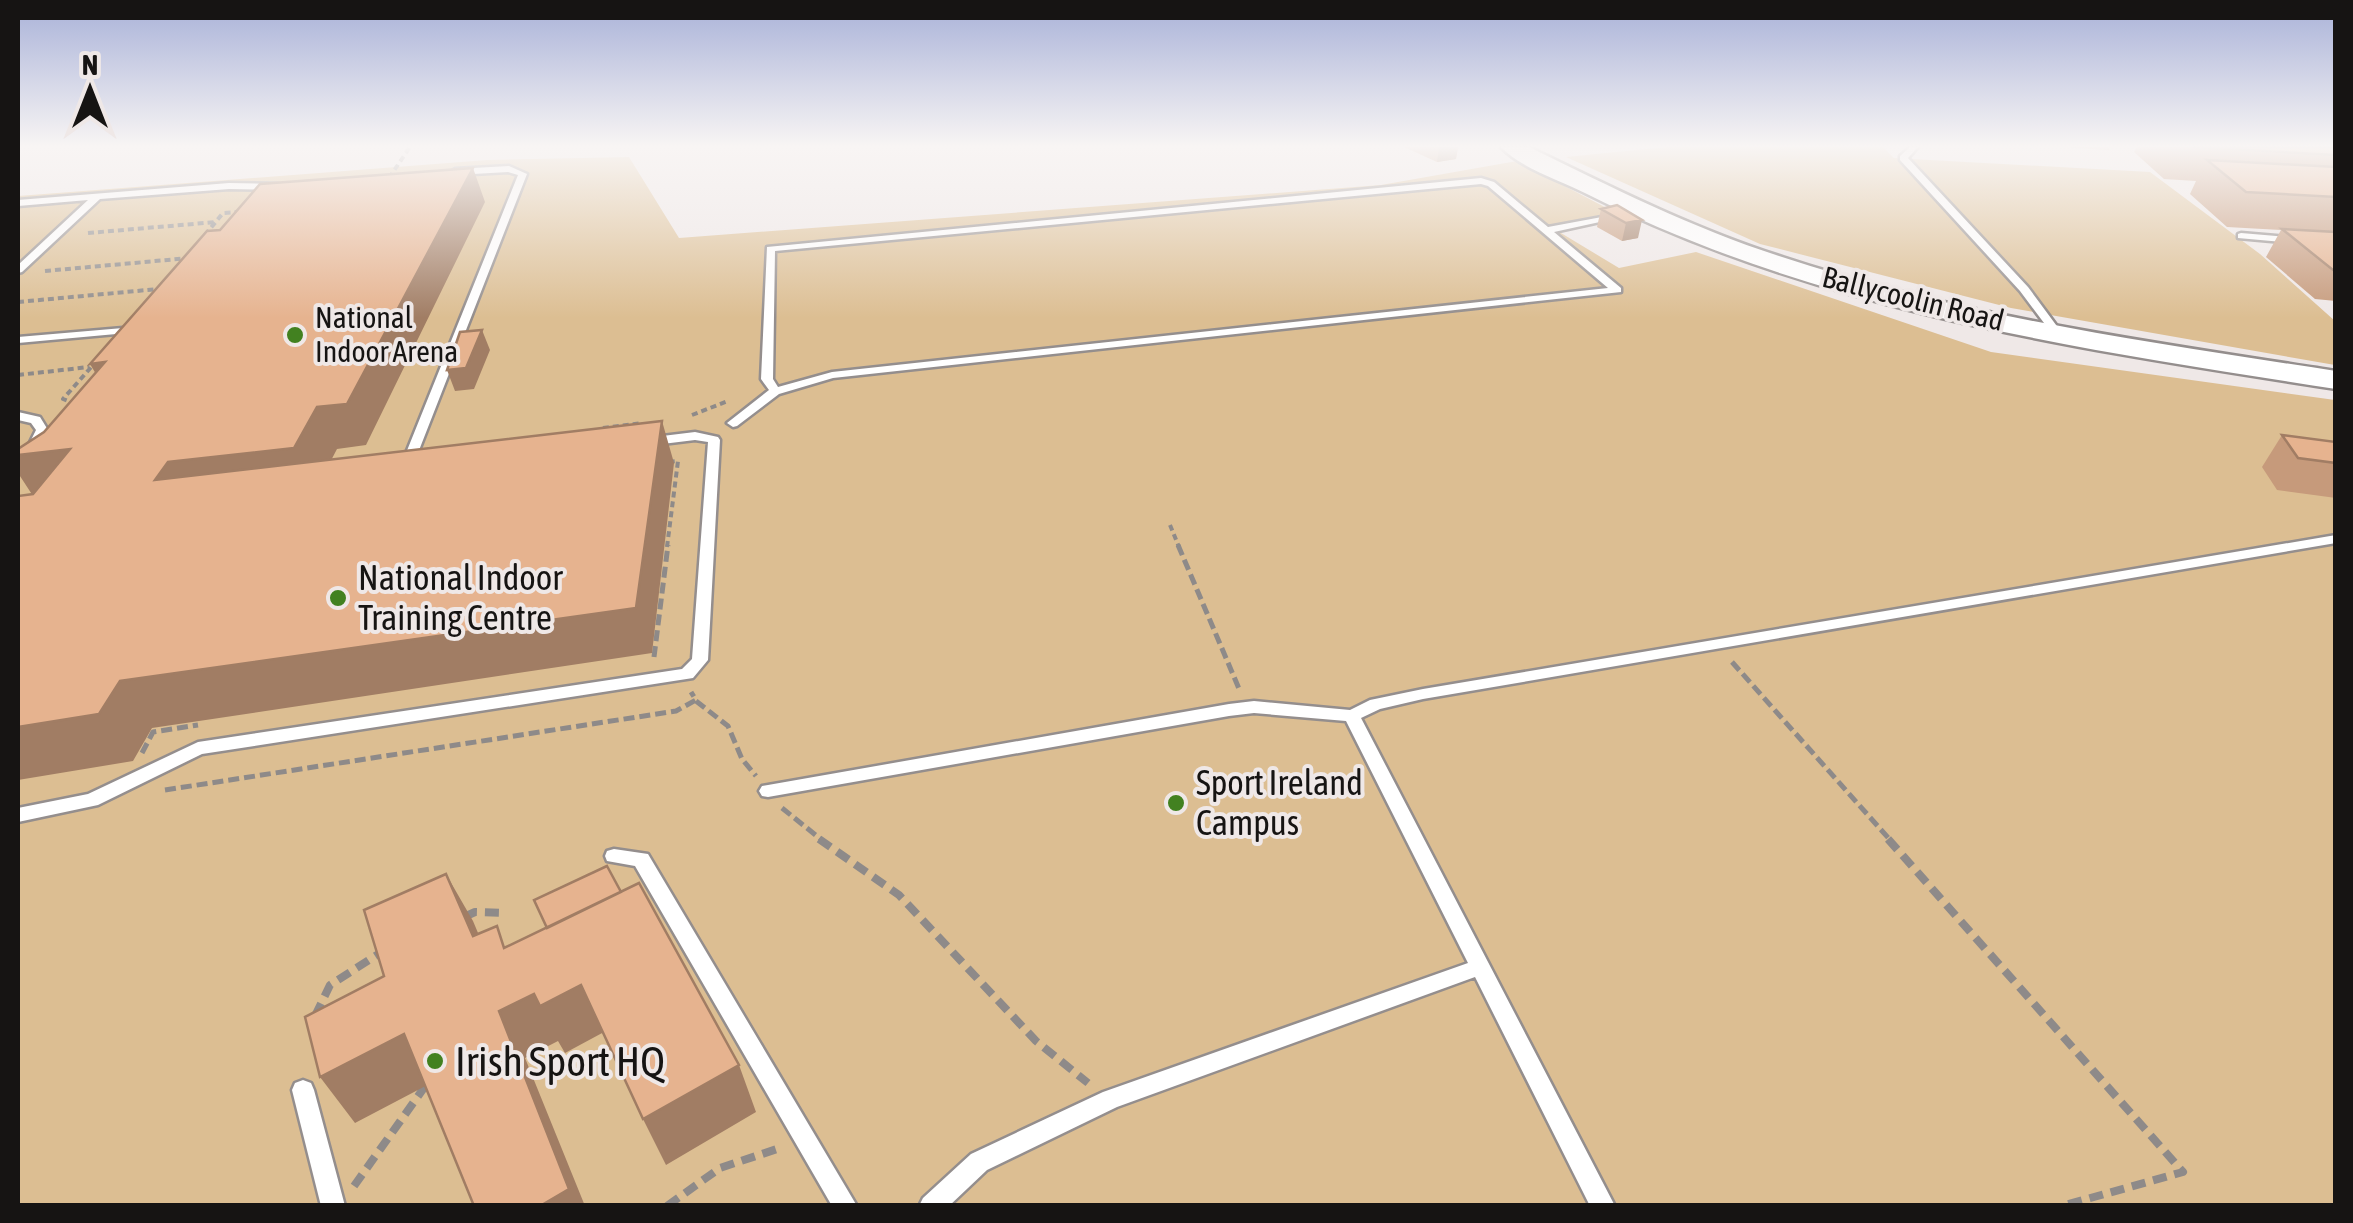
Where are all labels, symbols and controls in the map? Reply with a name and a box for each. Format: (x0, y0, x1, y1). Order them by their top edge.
north arrow (40, 40, 140, 140)
text: N (82, 49, 98, 81)
street label: Ballycoolin Road (1819, 259, 2008, 337)
place label: National Indoor Arena (315, 300, 458, 368)
marker: National Indoor Arena (284, 324, 306, 346)
place label: National Indoor Training Centre (358, 557, 563, 637)
marker: National Indoor Training Centre (327, 587, 349, 609)
place label: Sport Ireland Campus (1196, 762, 1363, 842)
marker: Sport Ireland Campus (1165, 792, 1187, 814)
place label: Irish Sport HQ (455, 1037, 665, 1085)
marker: Irish Sport HQ (424, 1050, 446, 1072)

